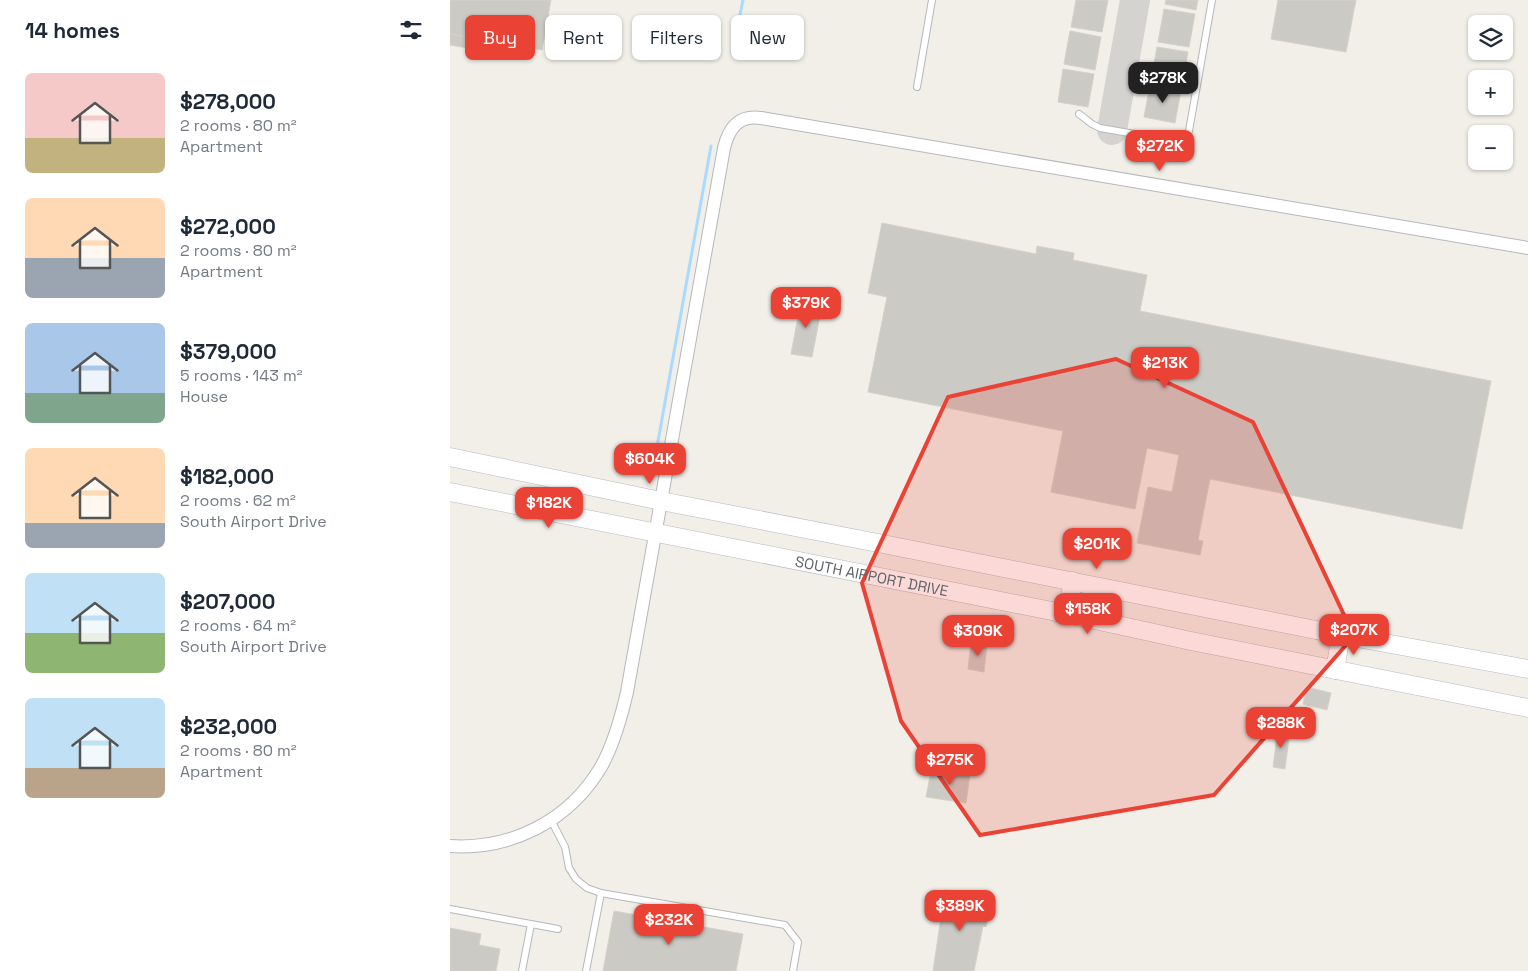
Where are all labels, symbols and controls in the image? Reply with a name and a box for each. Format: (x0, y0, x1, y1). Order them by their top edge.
chip: Buy (465, 15, 535, 60)
chip: Rent (545, 15, 622, 60)
chip: Filters (632, 15, 721, 60)
chip: New (731, 15, 804, 60)
map controls (1468, 15, 1513, 170)
button: layers (1468, 15, 1513, 60)
icon: filters (397, 16, 425, 44)
text: 14 homes (25, 17, 120, 44)
pin: $278K (1128, 62, 1198, 104)
text: $278K (1139, 67, 1187, 88)
button: + (1468, 70, 1513, 115)
text: $278,000 (180, 88, 276, 115)
icon: home (65, 93, 125, 153)
text: 2 rooms · 80 m² (180, 115, 297, 136)
button: − (1468, 125, 1513, 170)
pin: $272K (1125, 130, 1195, 172)
text: $272K (1136, 135, 1184, 156)
text: Apartment (180, 136, 263, 157)
text: $272,000 (180, 213, 276, 240)
icon: home (65, 218, 125, 278)
text: 2 rooms · 80 m² (180, 240, 297, 261)
text: Apartment (180, 261, 263, 282)
pin: $379K (771, 286, 841, 329)
text: $379K (782, 292, 830, 313)
text: $379,000 (180, 338, 277, 365)
icon: home (65, 343, 125, 403)
pin: $213K (1130, 346, 1200, 389)
text: $213K (1142, 352, 1188, 373)
text: 5 rooms · 143 m² (180, 365, 303, 386)
text: House (180, 386, 228, 407)
pin: $604K (615, 442, 685, 485)
text: $604K (625, 448, 675, 469)
text: $182,000 (180, 463, 274, 490)
icon: home (65, 468, 125, 528)
pin: $182K (514, 486, 584, 529)
text: 2 rooms · 62 m² (180, 490, 296, 511)
text: $182K (526, 492, 572, 513)
text: South Airport Drive (180, 511, 327, 532)
pin: $201K (1062, 528, 1132, 570)
text: $201K (1074, 533, 1120, 554)
street label: SOUTH AIRPORT DRIVE (794, 551, 950, 600)
text: $207,000 (180, 588, 275, 615)
pin: $158K (1053, 592, 1123, 635)
icon: home (65, 593, 125, 653)
text: $158K (1065, 598, 1111, 619)
pin: $309K (943, 614, 1013, 657)
pin: $207K (1319, 614, 1389, 656)
text: 2 rooms · 64 m² (180, 615, 296, 636)
text: $207K (1330, 619, 1378, 640)
text: $309K (953, 620, 1003, 641)
text: South Airport Drive (180, 636, 327, 657)
pin: $288K (1246, 706, 1316, 749)
text: $288K (1257, 712, 1305, 733)
text: $232,000 (180, 713, 277, 740)
icon: home (65, 718, 125, 778)
text: 2 rooms · 80 m² (180, 740, 297, 761)
pin: $275K (915, 744, 985, 786)
text: $275K (926, 749, 974, 770)
text: Apartment (180, 761, 263, 782)
pin: $389K (925, 890, 995, 932)
text: $389K (936, 895, 984, 916)
pin: $232K (634, 904, 704, 946)
text: $232K (645, 909, 693, 930)

